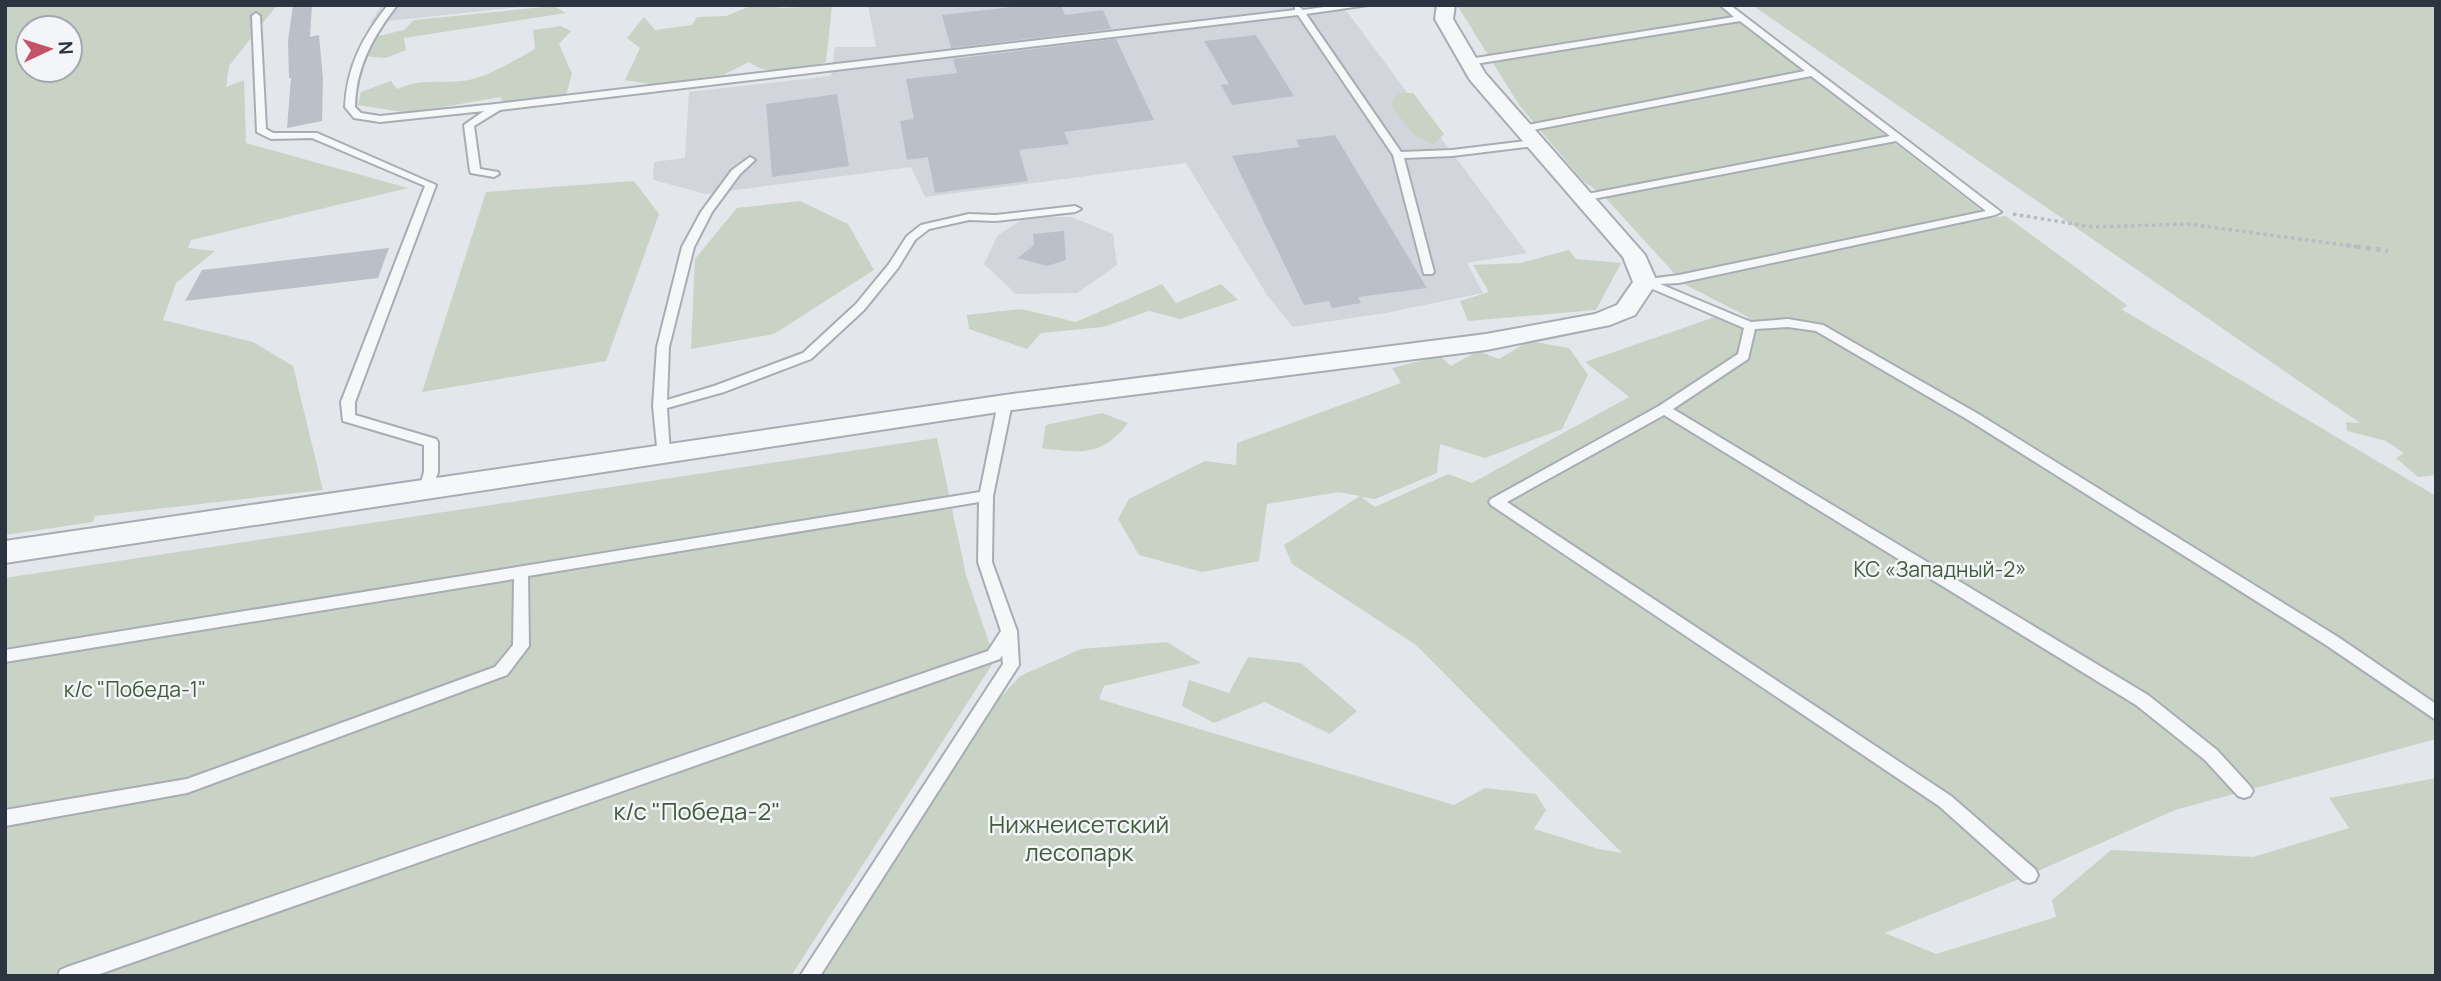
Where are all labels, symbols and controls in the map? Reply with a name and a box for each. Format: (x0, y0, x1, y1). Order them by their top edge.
north arrow (14, 14, 84, 84)
text: N (53, 40, 79, 56)
park label: КС «Западный-2» (1853, 555, 2027, 583)
park label: к/с "Победа-1" (64, 675, 206, 703)
park label: к/с "Победа-2" (613, 794, 781, 827)
park label: Нижнеисетский лесопарк (989, 807, 1169, 868)

